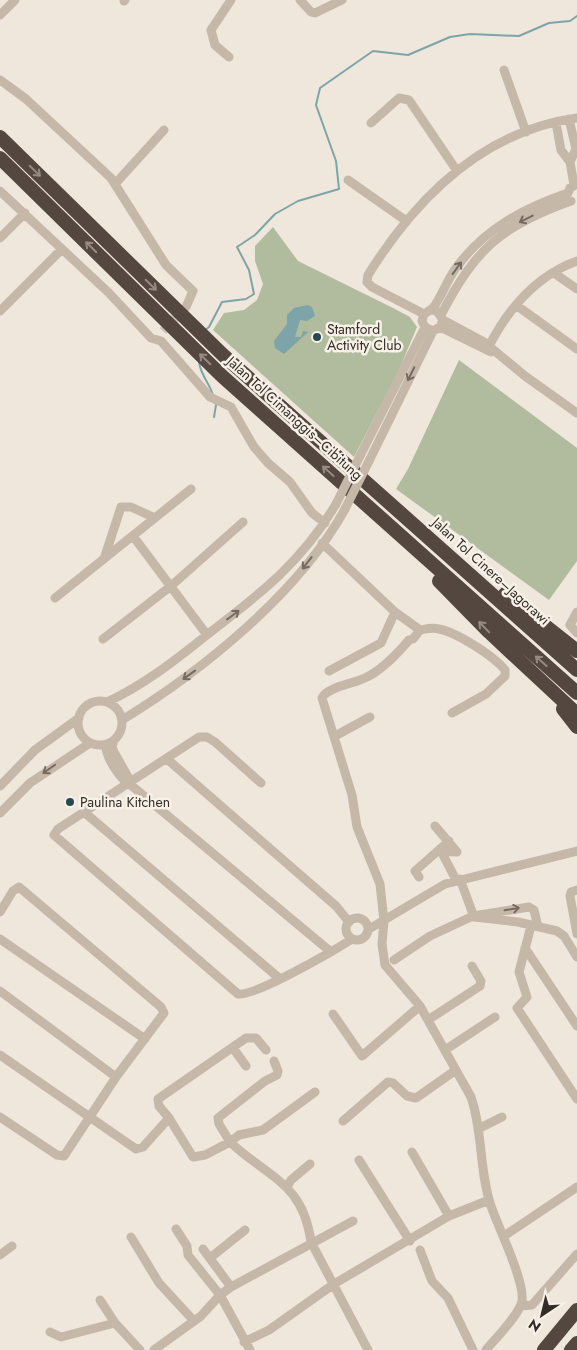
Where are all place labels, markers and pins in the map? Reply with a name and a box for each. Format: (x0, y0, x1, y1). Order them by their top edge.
place label: Stamford Activity Club (327, 319, 402, 355)
marker: Stamford Activity Club (311, 331, 323, 343)
place label: Paulina Kitchen (80, 792, 170, 812)
marker: Paulina Kitchen (64, 796, 76, 808)

